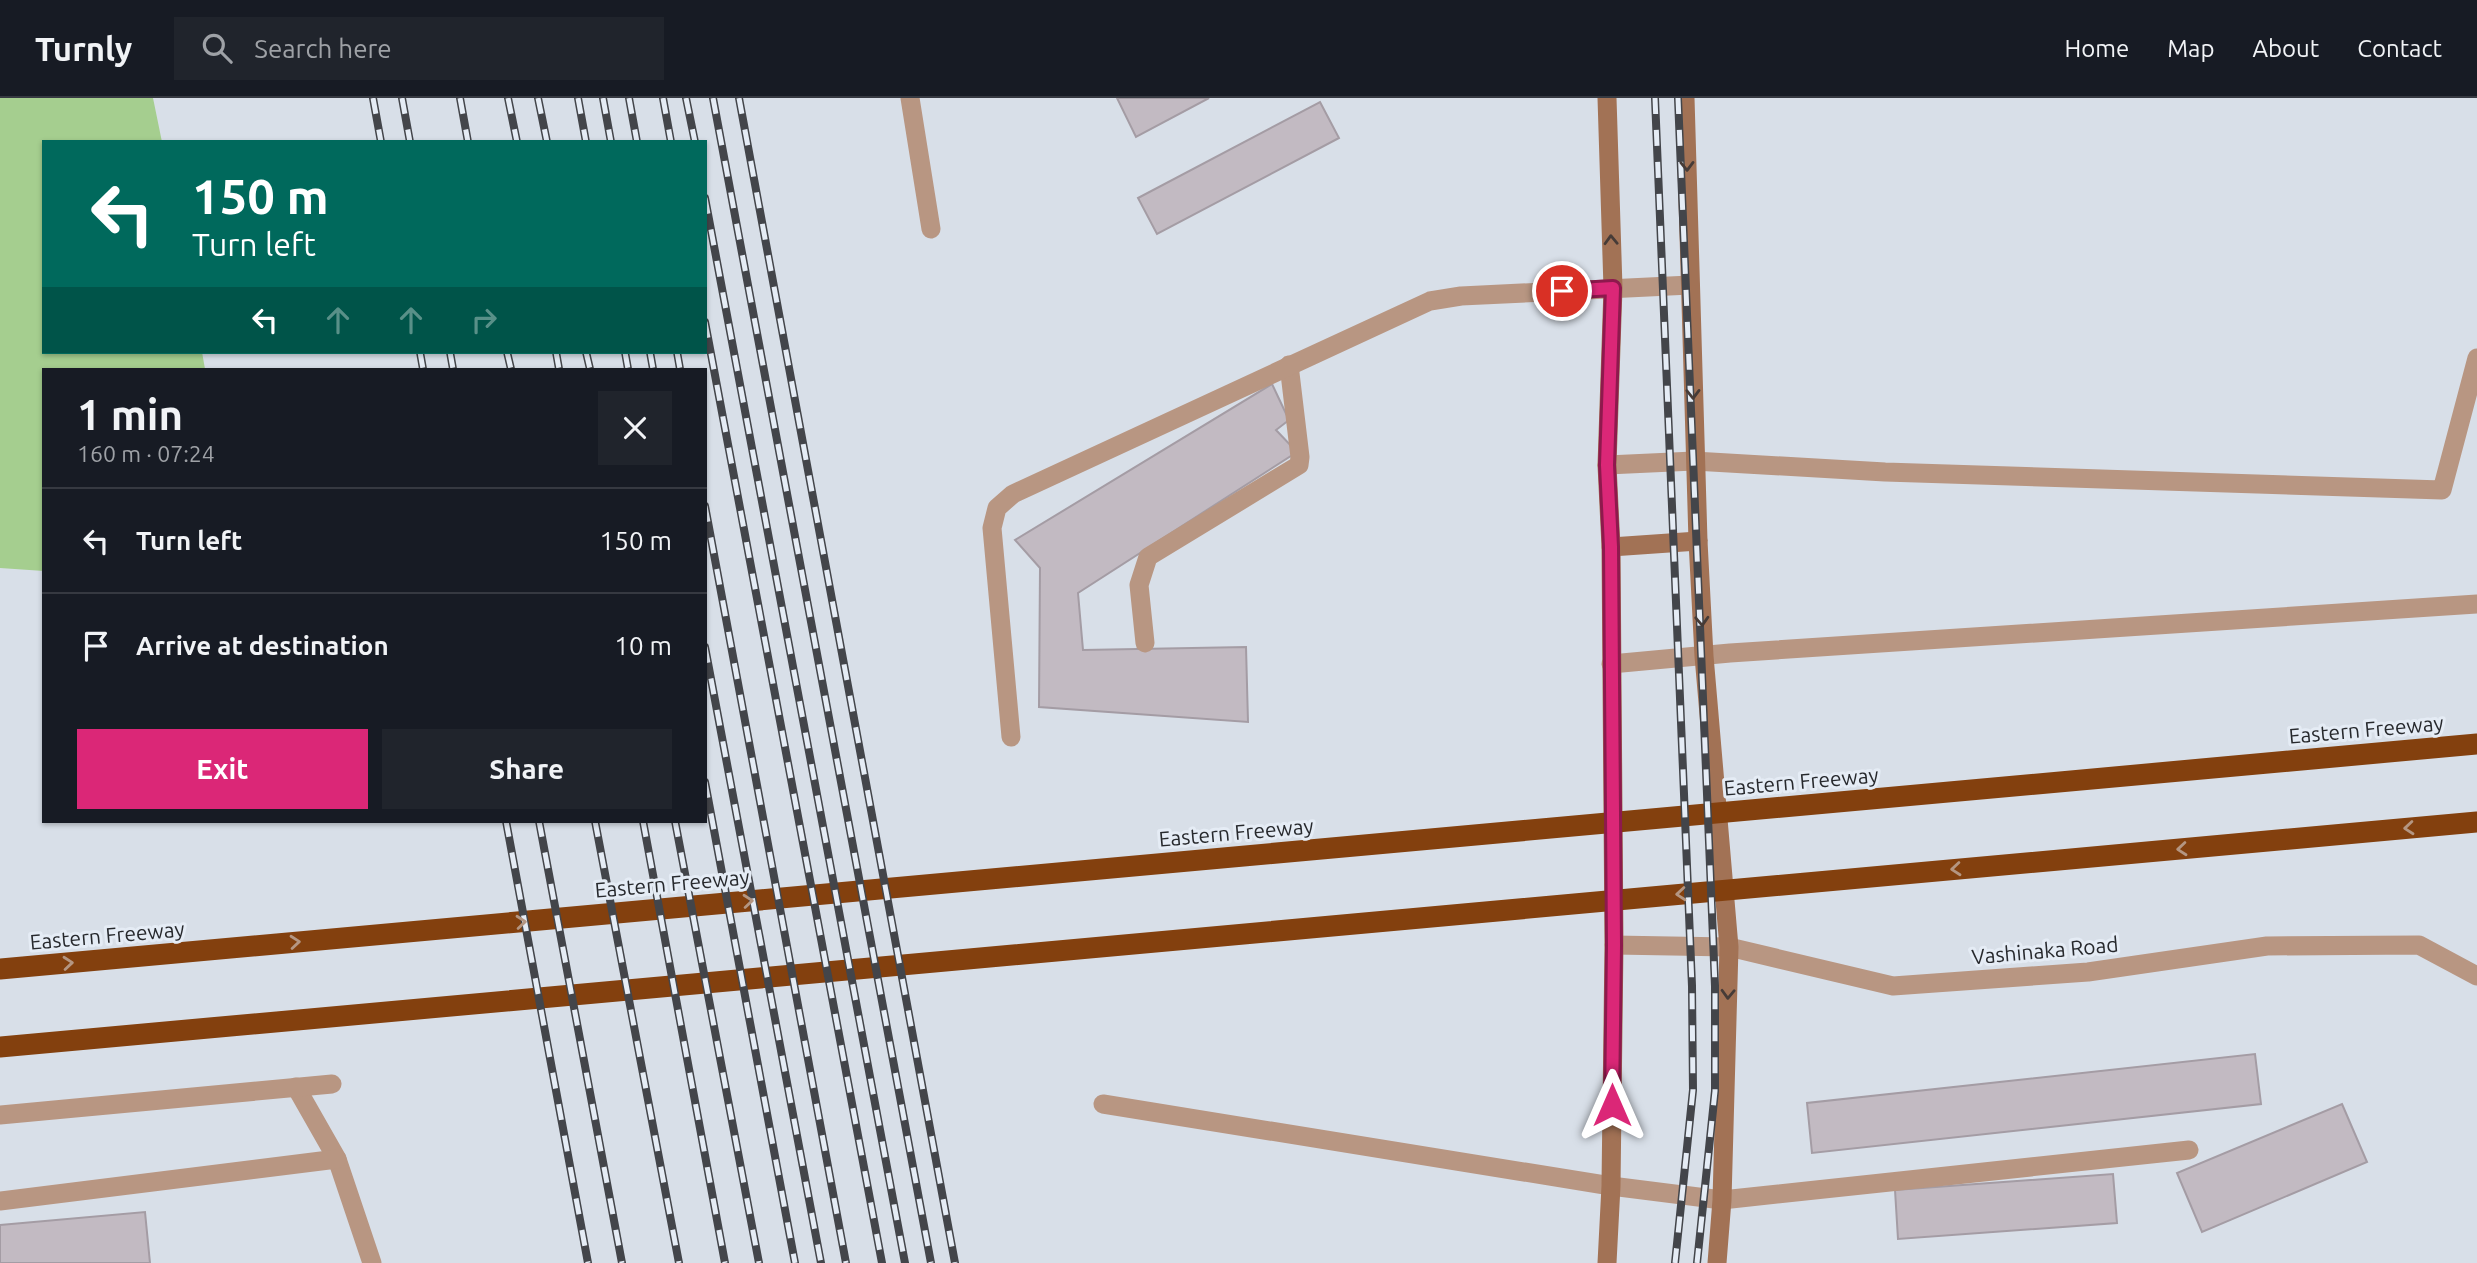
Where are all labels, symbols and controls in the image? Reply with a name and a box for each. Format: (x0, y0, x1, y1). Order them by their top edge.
search box (174, 17, 664, 80)
icon: search (198, 29, 236, 67)
text: Turnly (35, 30, 132, 67)
text: Search here (254, 34, 392, 63)
text: Home (2064, 35, 2129, 62)
text: Map (2167, 35, 2214, 62)
text: About (2252, 35, 2319, 62)
text: Contact (2357, 35, 2442, 62)
one-way arrow (1680, 161, 1695, 172)
icon: left (77, 168, 168, 259)
text: 150 m (192, 168, 329, 223)
text: Turn left (192, 226, 316, 262)
one-way arrow (1604, 234, 1619, 245)
pin (1532, 261, 1592, 321)
icon: arrive (1543, 272, 1581, 310)
icon: left (246, 301, 284, 339)
icon: ahead (319, 301, 357, 339)
icon: ahead (392, 301, 430, 339)
icon: right (465, 301, 503, 339)
one-way arrow (1685, 389, 1701, 399)
text: 1 min (77, 391, 183, 438)
button: close (598, 391, 672, 465)
text: 160 m · 07:24 (77, 441, 215, 466)
icon: left (77, 522, 115, 560)
text: Turn left (136, 526, 242, 555)
text: 150 m (600, 526, 672, 555)
one-way arrow (1694, 616, 1709, 627)
icon: arrive (77, 627, 115, 665)
text: Arrive at destination (136, 631, 389, 660)
text: 10 m (614, 631, 672, 660)
street label: Eastern Freeway (2288, 710, 2444, 748)
button: Exit (77, 729, 368, 809)
button: Share (382, 729, 672, 809)
street label: Eastern Freeway (1723, 762, 1879, 800)
street label: Eastern Freeway (1158, 813, 1314, 851)
one-way arrow (2403, 820, 2414, 835)
one-way arrow (2177, 841, 2188, 856)
one-way arrow (1950, 861, 1961, 876)
street label: Eastern Freeway (594, 864, 750, 902)
one-way arrow (1675, 886, 1686, 901)
one-way arrow (742, 894, 753, 909)
one-way arrow (516, 915, 527, 930)
street label: Eastern Freeway (29, 916, 185, 954)
street label: Vashinaka Road (1971, 932, 2119, 968)
one-way arrow (289, 935, 300, 950)
one-way arrow (63, 956, 74, 971)
one-way arrow (1720, 990, 1736, 1000)
position arrow (1575, 1068, 1649, 1142)

